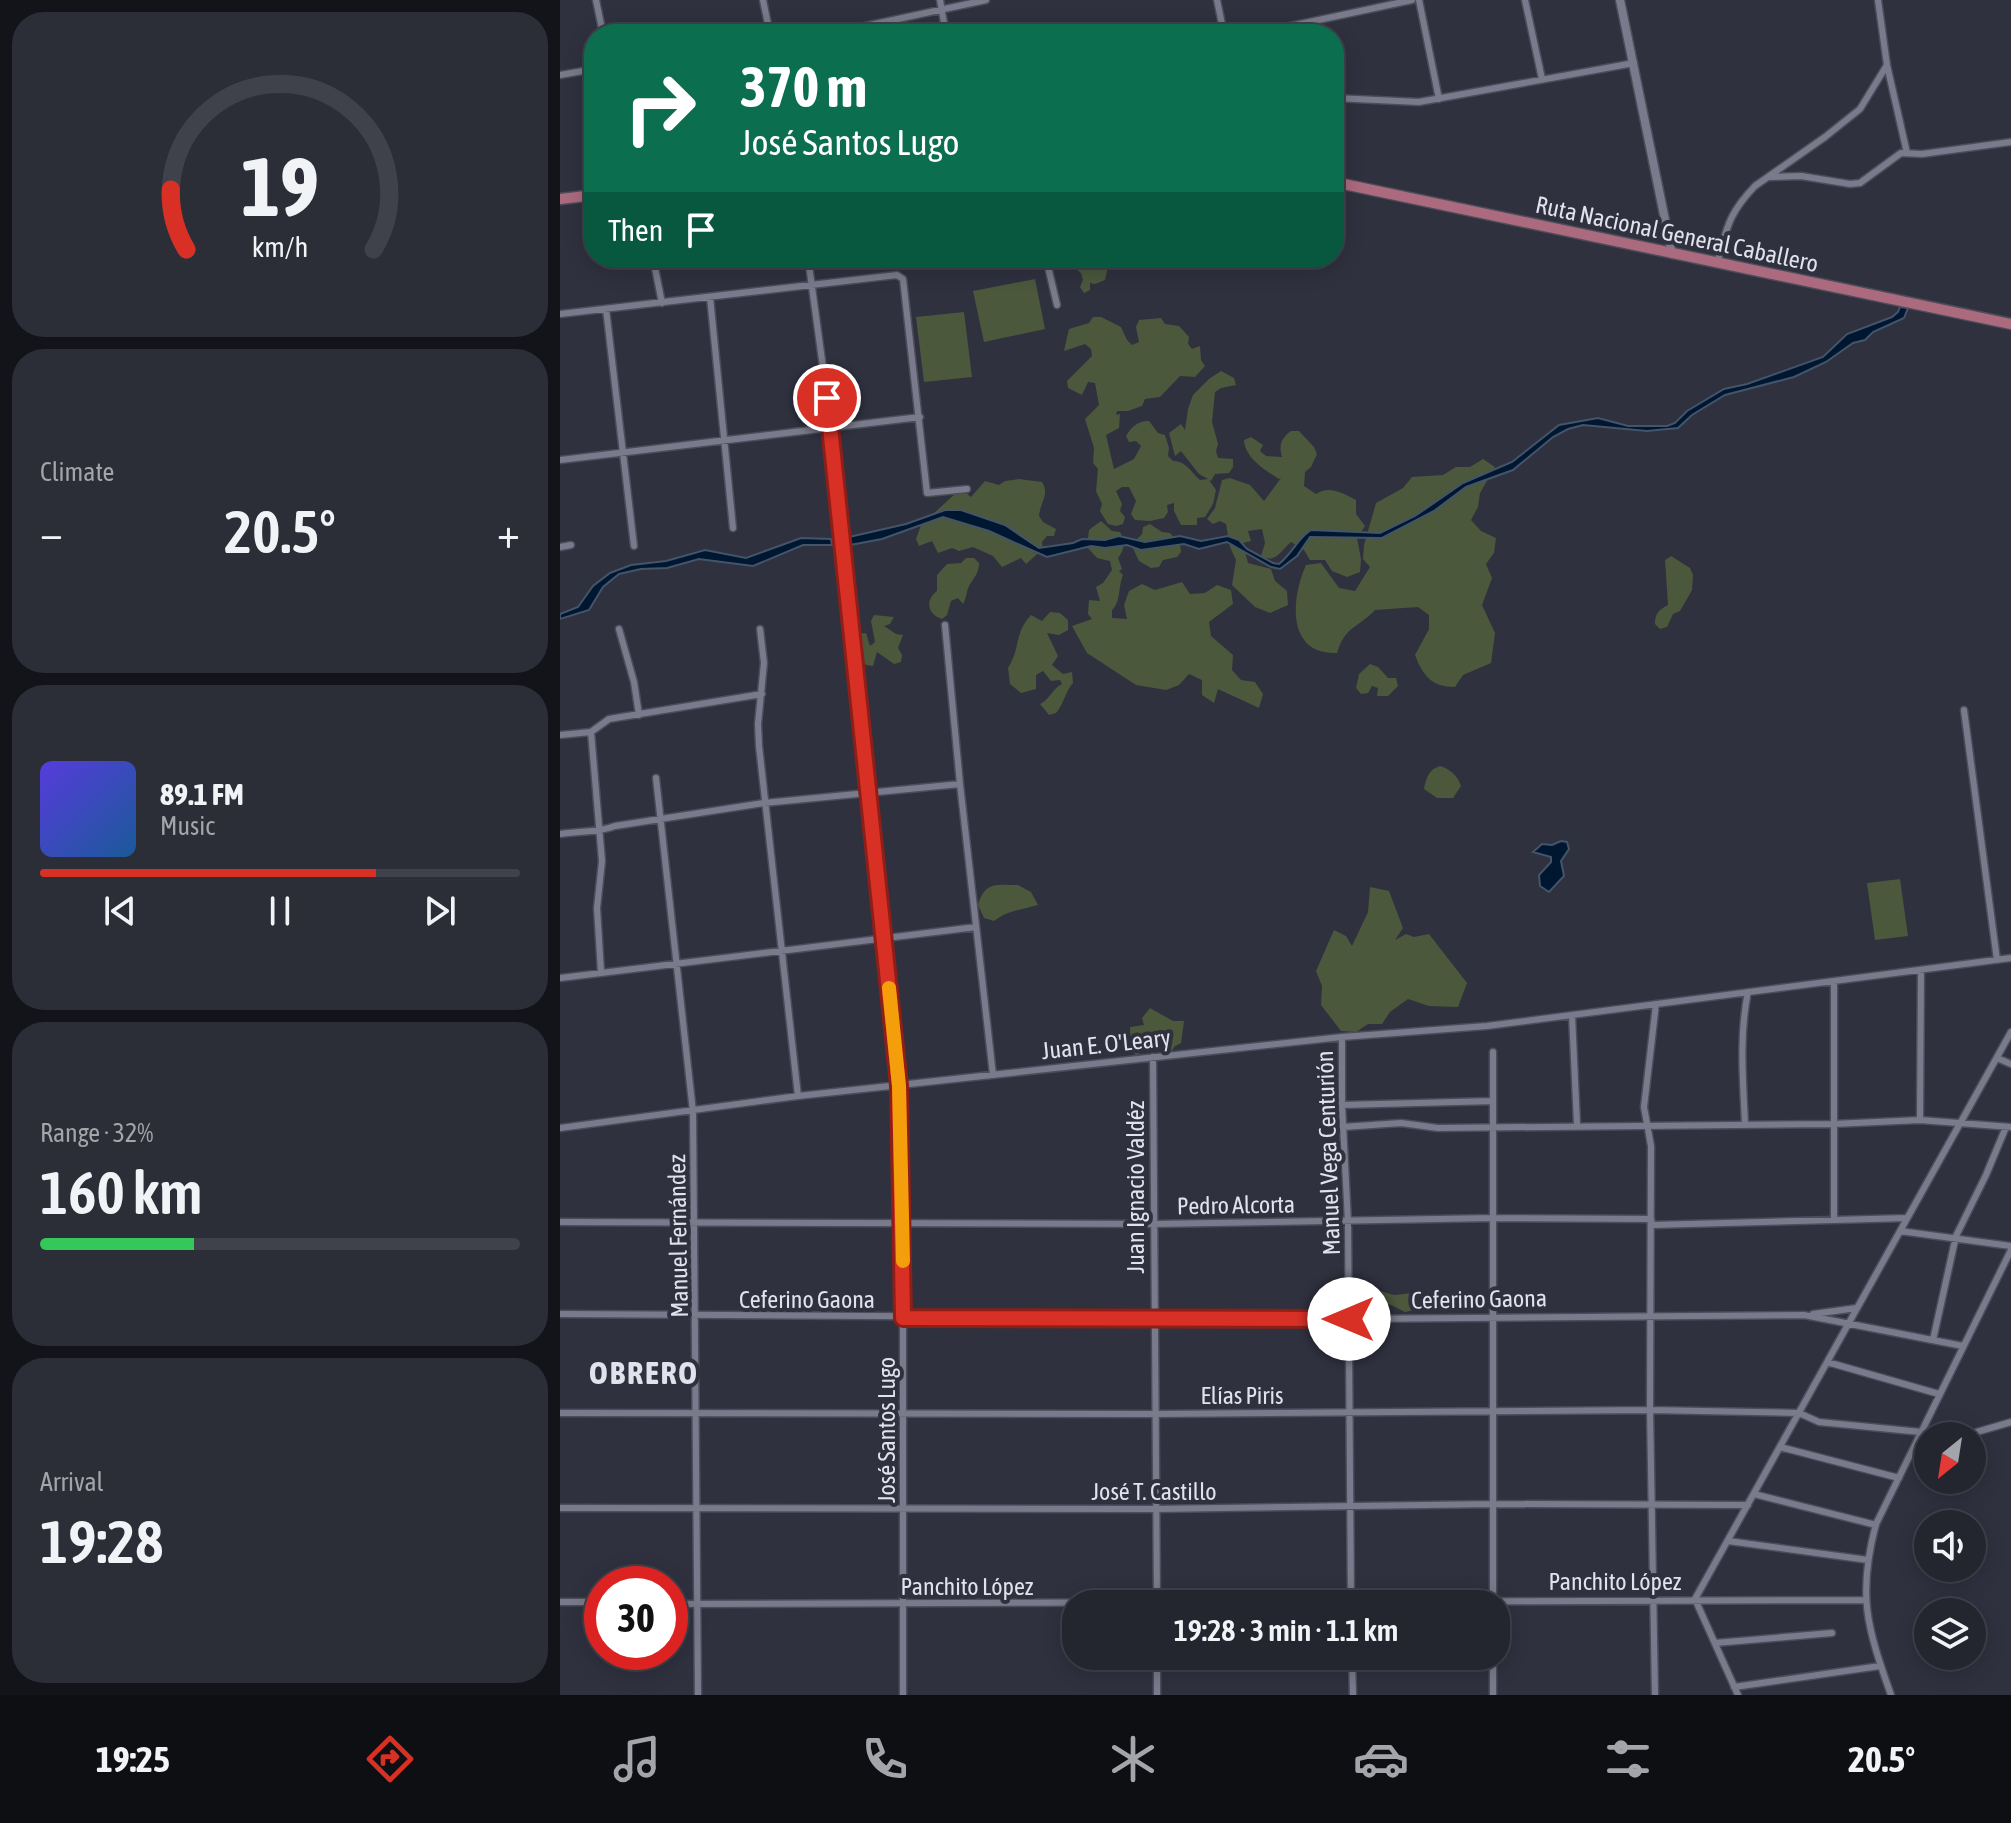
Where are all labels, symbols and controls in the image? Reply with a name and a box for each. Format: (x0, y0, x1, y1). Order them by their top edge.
text: 370 m (740, 55, 867, 119)
icon: right (608, 56, 712, 160)
text: José Santos Lugo (740, 121, 959, 163)
text: 19 (241, 138, 319, 234)
street label: Ruta Nacional General Caballero (1533, 191, 1821, 277)
icon: arrive (679, 208, 723, 252)
text: Then (608, 213, 663, 247)
text: km/h (252, 230, 308, 263)
pin (793, 364, 861, 432)
icon: arrive (805, 376, 849, 420)
text: Climate (40, 457, 114, 487)
text: 20.5° (224, 497, 336, 566)
text: − (40, 507, 63, 557)
text: + (497, 507, 520, 557)
text: 89.1 FM (160, 777, 244, 811)
text: Music (160, 811, 215, 841)
icon: previous (98, 889, 142, 933)
icon: pause (258, 889, 302, 933)
icon: next (418, 889, 462, 933)
street label: Juan E. O'Leary (1040, 1024, 1172, 1064)
street label: Manuel Vega Centurión (1311, 1050, 1345, 1256)
street label: Juan Ignacio Valdéz (1122, 1100, 1149, 1273)
text: Range · 32% (40, 1118, 153, 1148)
street label: Manuel Fernández (663, 1154, 693, 1318)
text: 160 km (40, 1158, 202, 1227)
street label: Pedro Alcorta (1177, 1190, 1295, 1220)
position arrow (1307, 1277, 1391, 1361)
street label: Ceferino Gaona (1411, 1284, 1547, 1314)
street label: Ceferino Gaona (739, 1286, 875, 1313)
district label: OBRERO (589, 1354, 699, 1391)
street label: José Santos Lugo (873, 1357, 900, 1503)
street label: Elías Piris (1201, 1382, 1283, 1409)
north arrow (1914, 1422, 1986, 1494)
map controls (1914, 1422, 1986, 1670)
text: Arrival (40, 1467, 104, 1497)
street label: José T. Castillo (1091, 1478, 1217, 1505)
text: 19:28 (40, 1507, 163, 1576)
button: sound (1914, 1510, 1986, 1582)
speed limit sign: 30 (584, 1566, 688, 1670)
street label: Panchito López (1549, 1568, 1682, 1595)
street label: Panchito López (901, 1573, 1034, 1600)
button: layers (1914, 1598, 1986, 1670)
text: 19:28 · 3 min · 1.1 km (1174, 1613, 1398, 1647)
icon: directions (362, 1731, 418, 1787)
icon: music (609, 1731, 665, 1787)
icon: phone (857, 1731, 913, 1787)
icon: climate (1105, 1731, 1161, 1787)
icon: car (1353, 1731, 1409, 1787)
icon: filters (1600, 1731, 1656, 1787)
text: 19:25 (96, 1738, 170, 1780)
text: 20.5° (1848, 1738, 1915, 1780)

